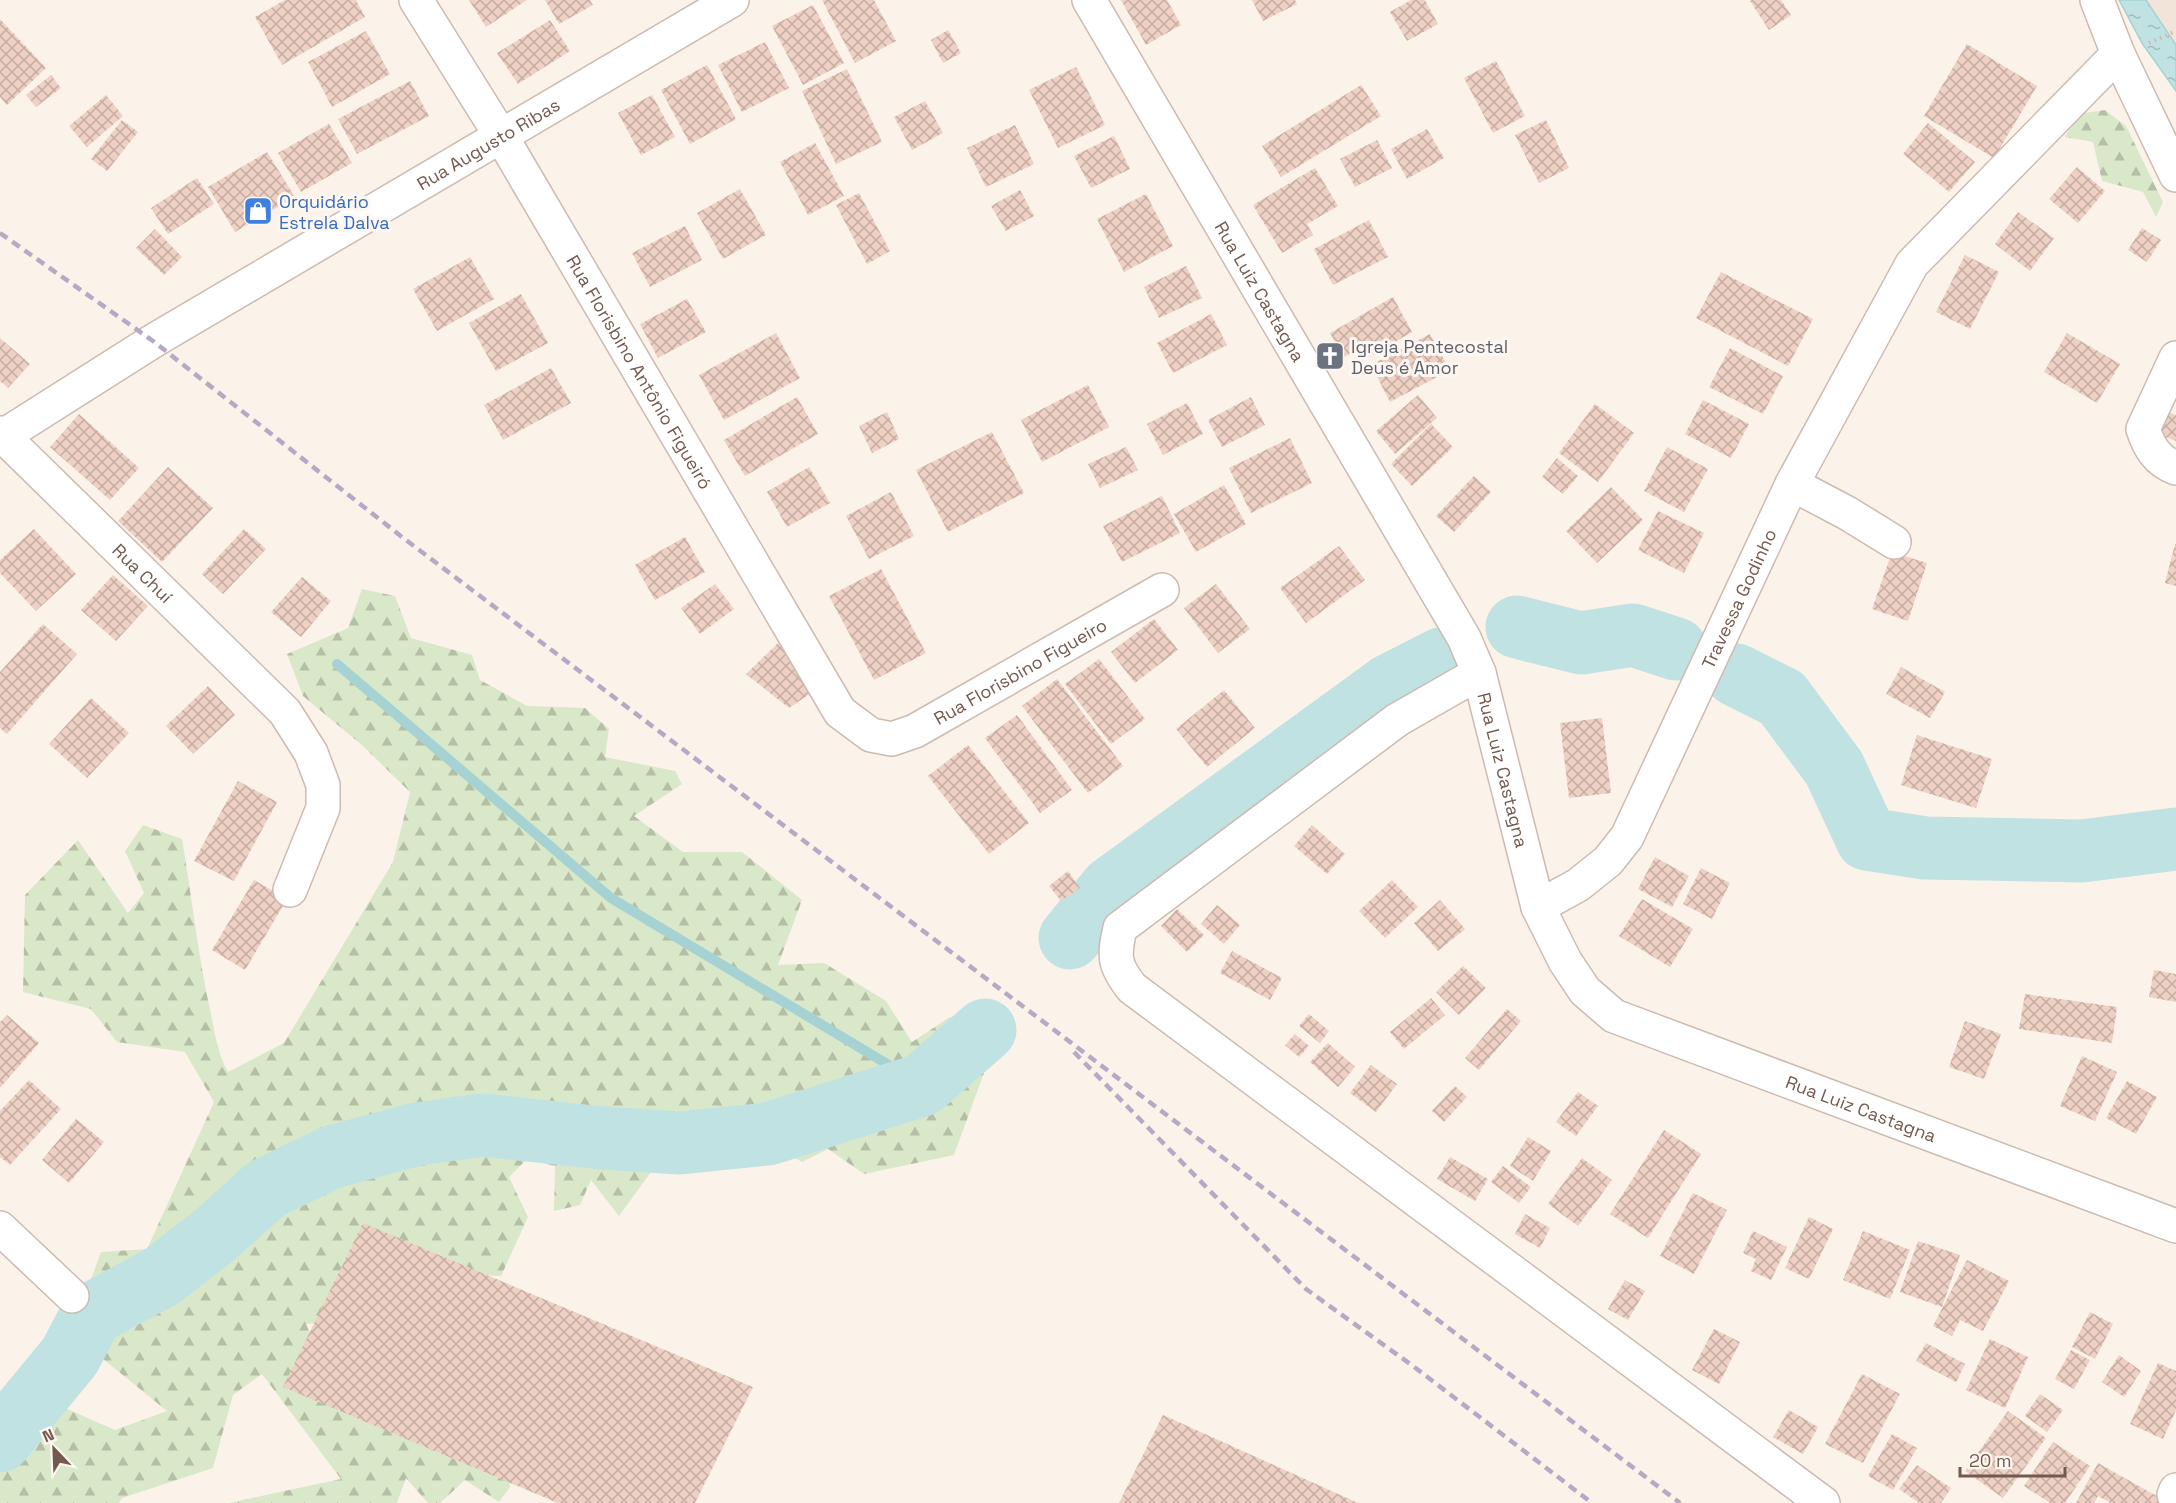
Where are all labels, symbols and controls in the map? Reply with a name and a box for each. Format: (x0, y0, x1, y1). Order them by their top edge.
street label: Rua Augusto Ribas (412, 93, 564, 195)
place label: Orquidário Estrela Dalva (279, 190, 390, 234)
shop icon: Orquidário Estrela Dalva (242, 195, 274, 227)
street label: Rua Luiz Castagna (1210, 217, 1310, 366)
street label: Rua Florisbino Antônio Figueiró (562, 251, 718, 493)
place label: Igreja Pentecostal Deus é Amor (1351, 335, 1508, 379)
church icon: Igreja Pentecostal Deus é Amor (1314, 340, 1346, 372)
street label: Travessa Godinho (1696, 525, 1781, 672)
street label: Rua Chuí (108, 538, 178, 608)
street label: Rua Florisbino Figueiro (929, 613, 1111, 730)
street label: Rua Luiz Castagna (1473, 690, 1534, 850)
street label: Rua Luiz Castagna (1783, 1070, 1940, 1147)
north arrow (24, 1419, 84, 1479)
text: N (39, 1424, 57, 1447)
scale bar (1960, 1440, 2065, 1478)
text: 20 m (1969, 1449, 2012, 1472)

